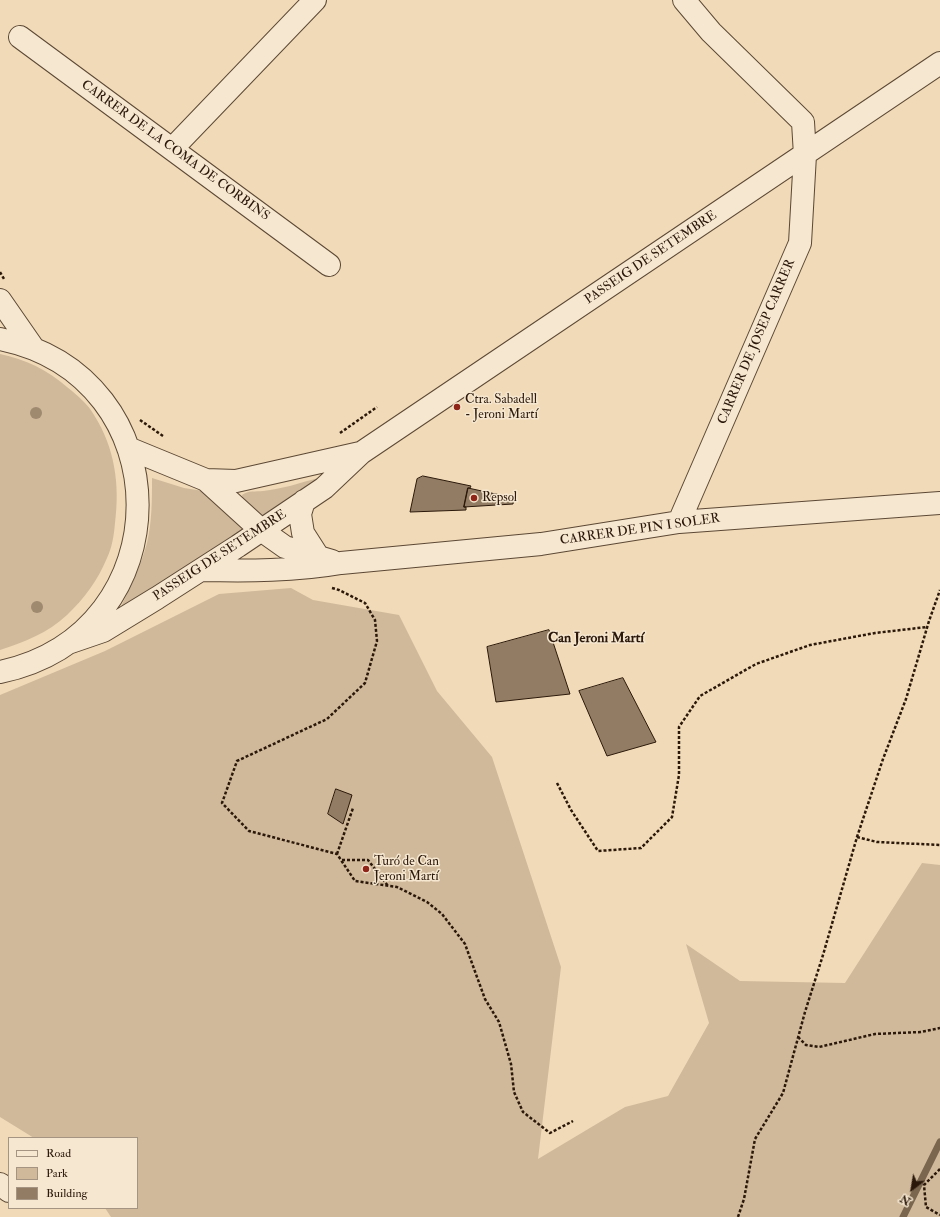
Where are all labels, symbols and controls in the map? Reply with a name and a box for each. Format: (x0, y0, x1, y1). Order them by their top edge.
street label: CARRER DE LA COMA DE CORBINS (78, 77, 272, 225)
street label: PASSEIG DE SETEMBRE (582, 208, 720, 308)
street label: CARRER DE JOSEP CARRER (715, 257, 799, 427)
place label: Ctra. Sabadell - Jeroni Martí (465, 392, 538, 423)
marker: Ctra. Sabadell - Jeroni Martí (452, 402, 462, 412)
place label: Repsol (482, 490, 517, 506)
marker: Repsol (469, 493, 479, 503)
street label: PASSEIG DE SETEMBRE (150, 507, 290, 605)
street label: CARRER DE PIN I SOLER (559, 511, 721, 549)
district label: Can Jeroni Martí (548, 631, 644, 647)
place label: Turó de Can Jeroni Martí (374, 854, 439, 885)
marker: Turó de Can Jeroni Martí (361, 864, 371, 874)
legend (8, 1137, 138, 1209)
text: Road (46, 1146, 71, 1161)
text: Park (46, 1166, 68, 1181)
north arrow (892, 1169, 932, 1209)
text: Building (46, 1186, 87, 1201)
text: N (898, 1192, 913, 1208)

